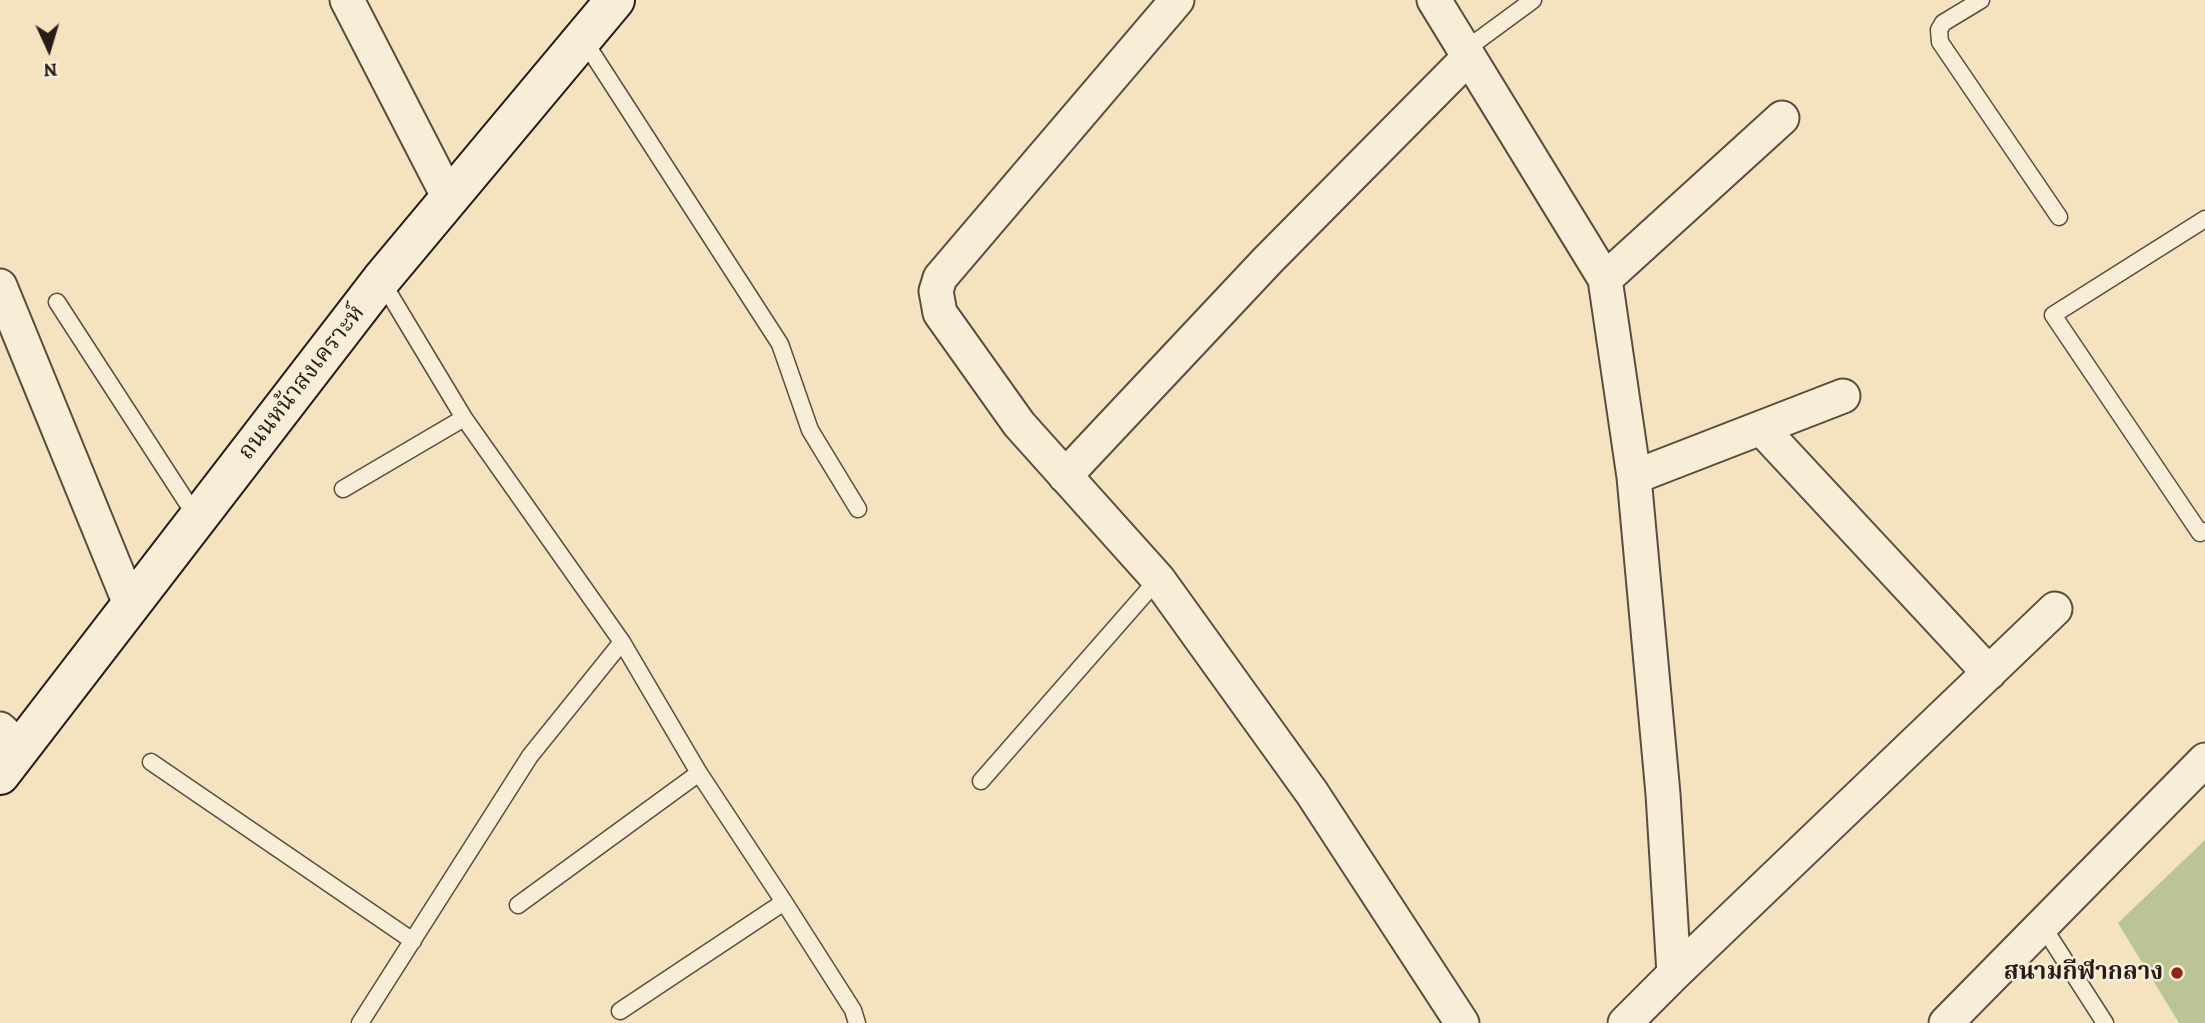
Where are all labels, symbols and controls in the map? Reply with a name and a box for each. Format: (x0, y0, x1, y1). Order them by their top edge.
north arrow (14, 14, 84, 84)
text: N (43, 56, 58, 83)
street label: ถนนหน้าสงเคราะห์ (233, 300, 371, 466)
place label: สนามกีฬากลาง (2004, 959, 2163, 987)
marker: สนามกีฬากลาง (2169, 965, 2185, 981)

